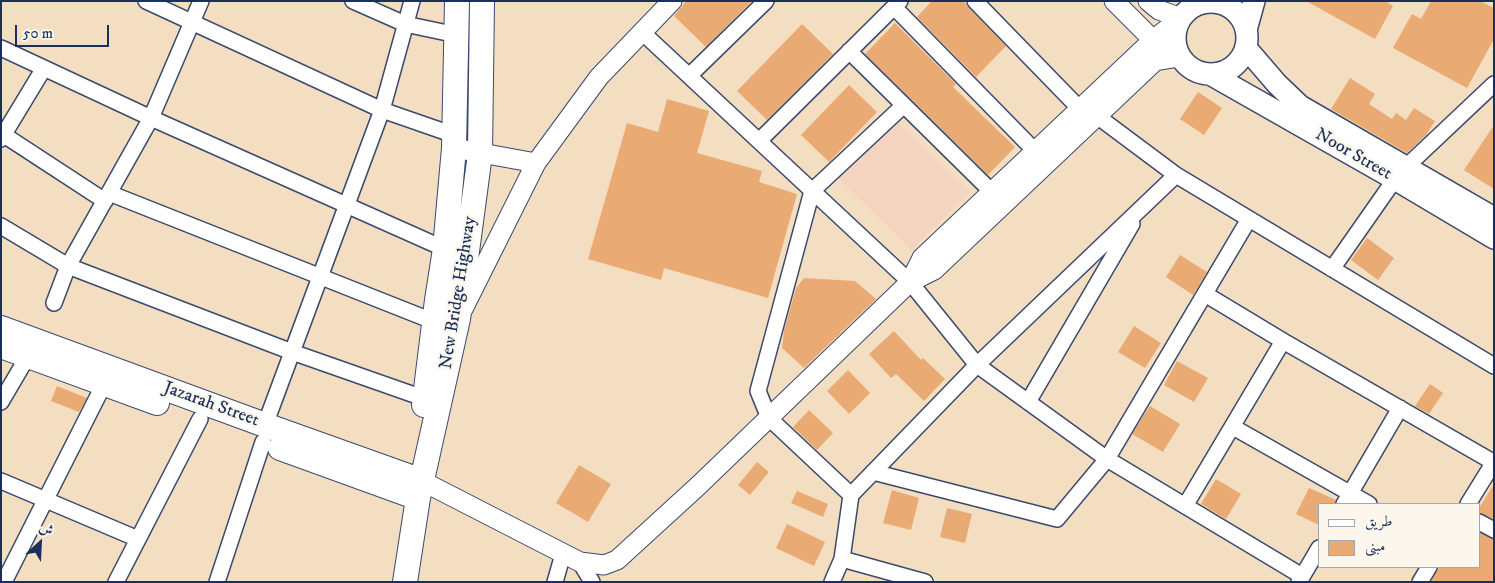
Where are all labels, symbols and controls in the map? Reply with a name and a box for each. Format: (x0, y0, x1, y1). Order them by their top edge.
scale bar (18, 15, 111, 47)
text: 50 m (23, 24, 53, 43)
street label: Noor Street (1311, 124, 1395, 186)
street label: New Bridge Highway (436, 215, 482, 371)
street label: Jazarah Street (160, 378, 262, 432)
legend (1318, 503, 1480, 568)
text: طريق (1365, 512, 1392, 531)
north arrow (15, 518, 65, 568)
text: ش (36, 518, 56, 540)
text: مبنى (1365, 537, 1385, 556)

